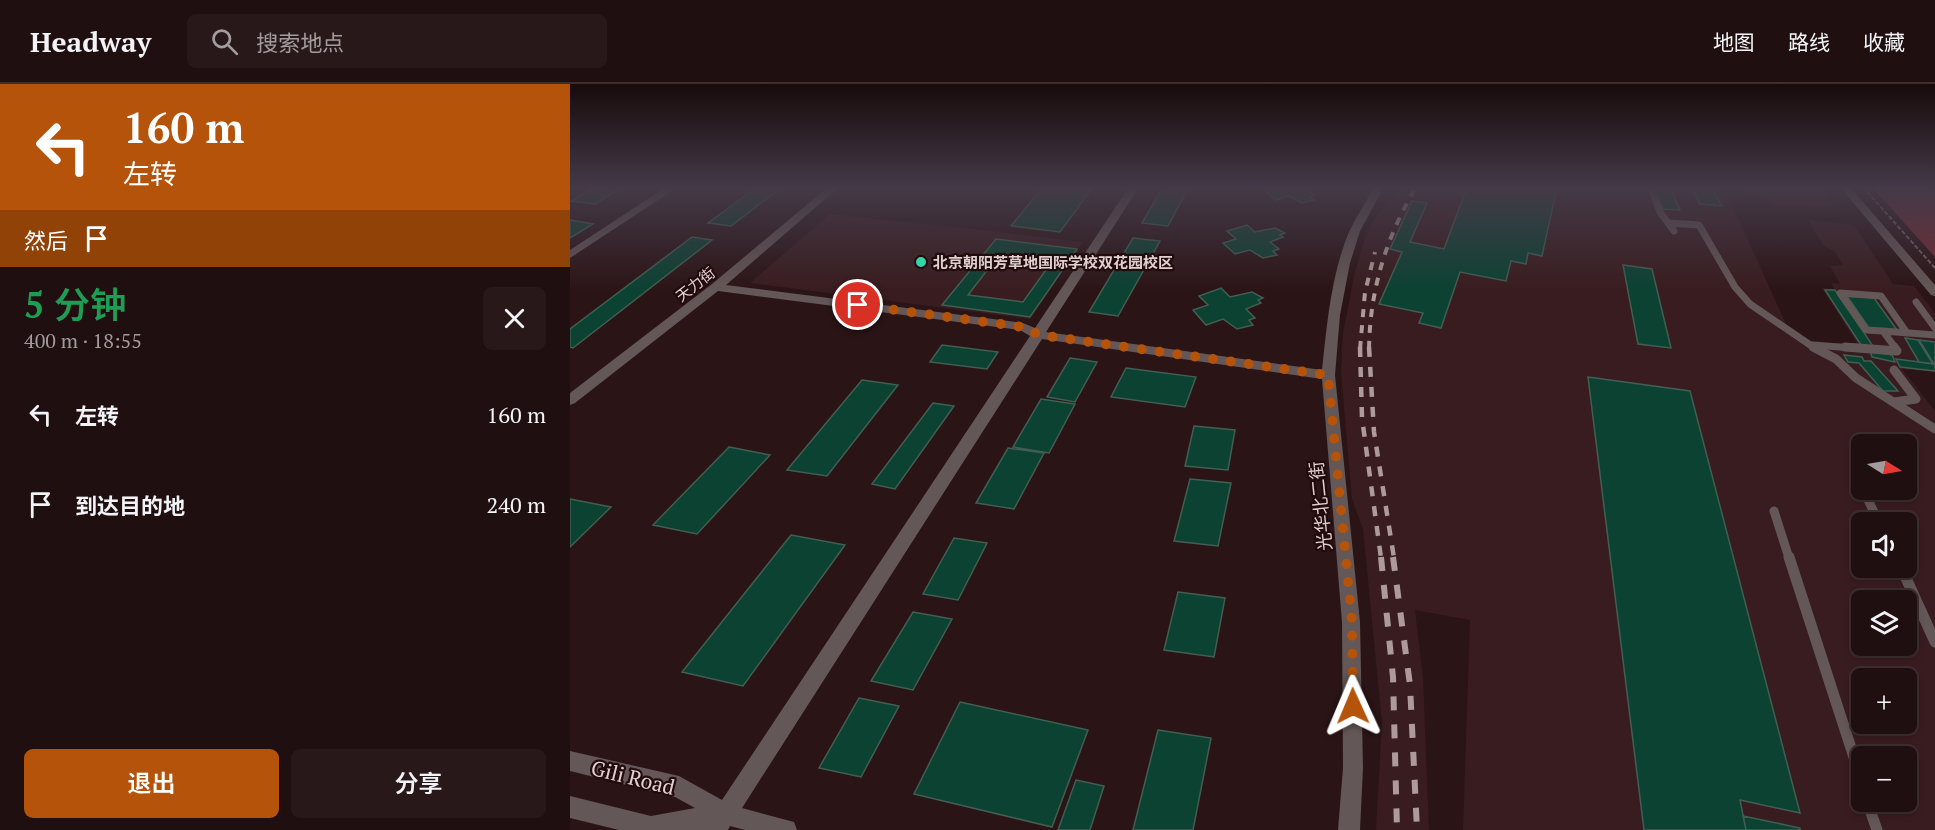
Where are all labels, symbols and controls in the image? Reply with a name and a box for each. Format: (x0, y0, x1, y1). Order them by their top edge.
search box (187, 14, 607, 68)
text: Headway (30, 23, 151, 60)
icon: search (208, 25, 241, 58)
text: 搜索地点 (256, 28, 344, 57)
text: 地图 (1713, 28, 1755, 56)
text: 路线 (1788, 28, 1830, 56)
text: 收藏 (1863, 28, 1905, 56)
text: 160 m (123, 99, 244, 155)
icon: left (24, 108, 102, 186)
text: 左转 (123, 156, 177, 192)
icon: arrive (80, 222, 113, 255)
text: 然后 (24, 226, 68, 255)
place label: 北京朝阳芳草地国际学校双花园校区 (933, 252, 1173, 272)
marker: 北京朝阳芳草地国际学校双花园校区 (914, 255, 928, 269)
street label: 天力街 (671, 262, 719, 306)
pin (832, 279, 883, 330)
text: 5 分钟 (24, 281, 126, 328)
button: close (483, 287, 546, 350)
icon: arrive (841, 288, 874, 321)
text: 400 m · 18:55 (24, 327, 142, 354)
icon: left (24, 398, 57, 431)
text: 160 m (486, 400, 546, 429)
text: 左转 (75, 401, 119, 430)
north arrow (1851, 434, 1917, 500)
map controls (1851, 434, 1917, 812)
street label: 光华北二街 (1303, 460, 1337, 552)
icon: arrive (24, 488, 57, 521)
text: 240 m (486, 490, 546, 519)
text: 到达目的地 (75, 491, 185, 520)
button: sound (1851, 512, 1917, 578)
button: layers (1851, 590, 1917, 656)
button: + (1851, 668, 1917, 734)
position arrow (1321, 674, 1385, 738)
button: − (1851, 746, 1917, 812)
button: 退出 (24, 749, 279, 818)
button: 分享 (291, 749, 546, 818)
street label: Gili Road (588, 753, 678, 801)

